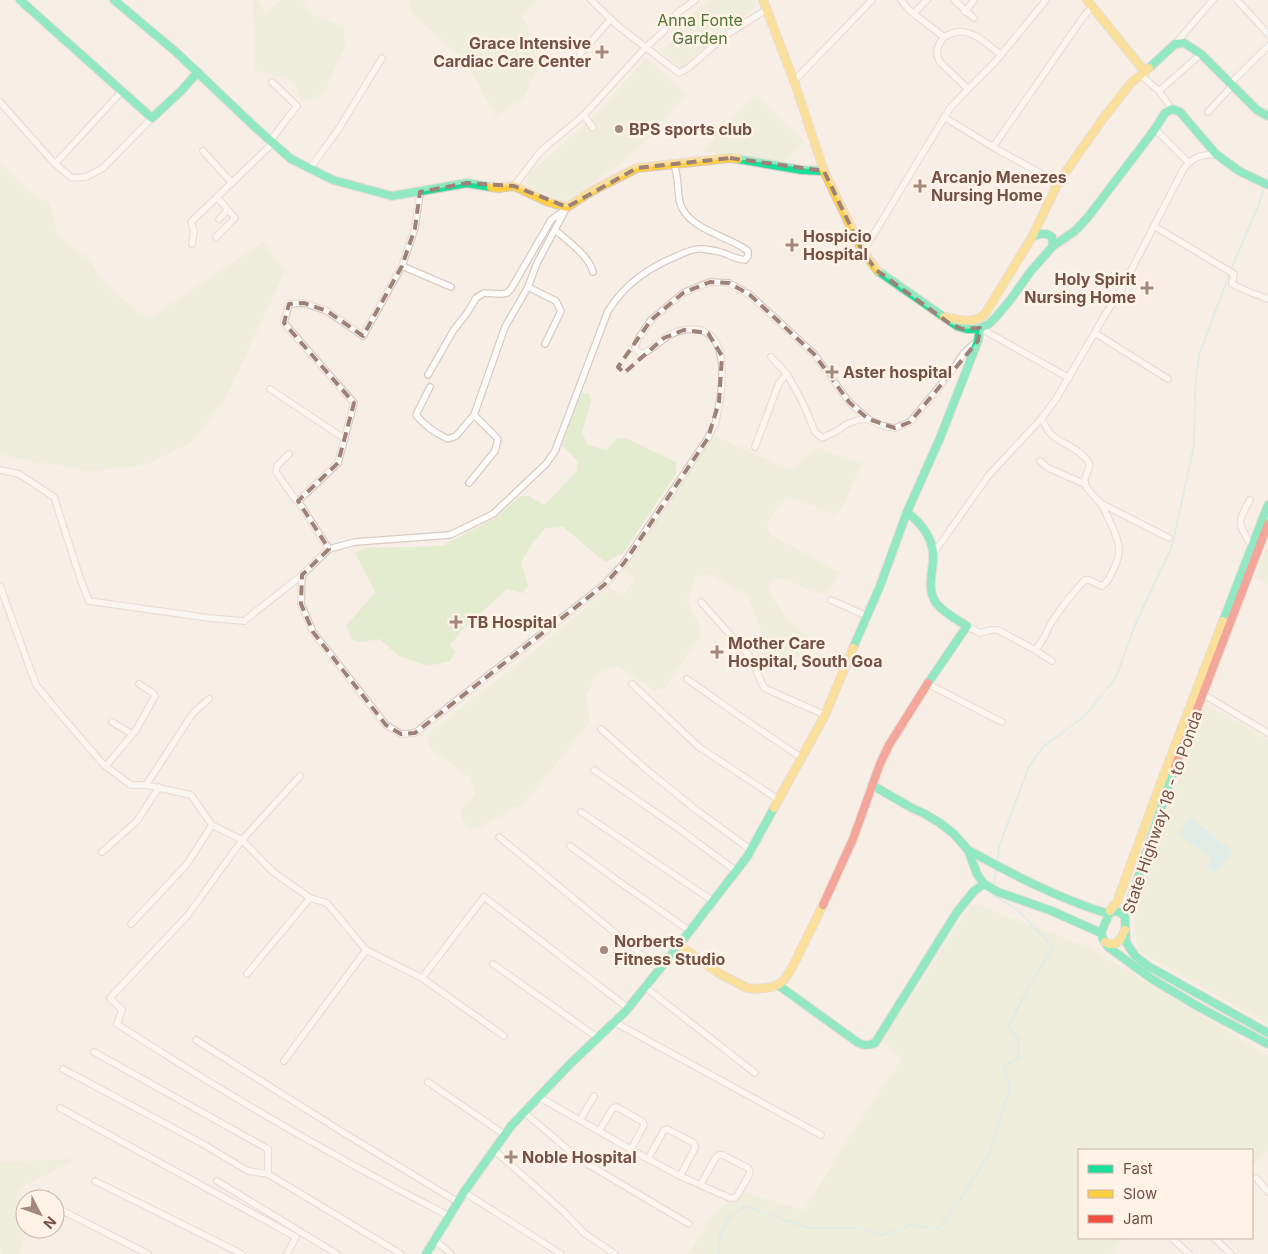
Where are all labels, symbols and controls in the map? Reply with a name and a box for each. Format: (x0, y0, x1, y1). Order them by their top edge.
park label: Anna Fonte Garden (657, 10, 743, 48)
place label: Grace Intensive Cardiac Care Center (433, 33, 591, 71)
marker: Grace Intensive Cardiac Care Center (595, 45, 609, 59)
place label: BPS sports club (629, 119, 752, 139)
marker: BPS sports club (613, 123, 625, 135)
place label: Arcanjo Menezes Nursing Home (931, 167, 1067, 205)
marker: Arcanjo Menezes Nursing Home (913, 179, 927, 193)
place label: Hospicio Hospital (803, 226, 872, 264)
marker: Hospicio Hospital (785, 238, 799, 252)
place label: Holy Spirit Nursing Home (1024, 269, 1136, 307)
marker: Holy Spirit Nursing Home (1140, 281, 1154, 295)
place label: Aster hospital (843, 362, 952, 382)
marker: Aster hospital (825, 365, 839, 379)
place label: TB Hospital (467, 612, 557, 632)
marker: TB Hospital (449, 615, 463, 629)
place label: Mother Care Hospital, South Goa (728, 633, 883, 671)
marker: Mother Care Hospital, South Goa (710, 645, 724, 659)
street label: State Highway 18 - to Ponda (1118, 708, 1206, 916)
place label: Norberts Fitness Studio (614, 931, 726, 969)
marker: Norberts Fitness Studio (598, 944, 610, 956)
place label: Noble Hospital (522, 1147, 636, 1167)
legend (1078, 1149, 1253, 1239)
marker: Noble Hospital (504, 1150, 518, 1164)
text: Fast (1123, 1159, 1153, 1178)
text: Slow (1123, 1184, 1157, 1203)
north arrow (15, 1189, 65, 1239)
text: Jam (1123, 1209, 1153, 1228)
text: N (40, 1213, 60, 1232)

